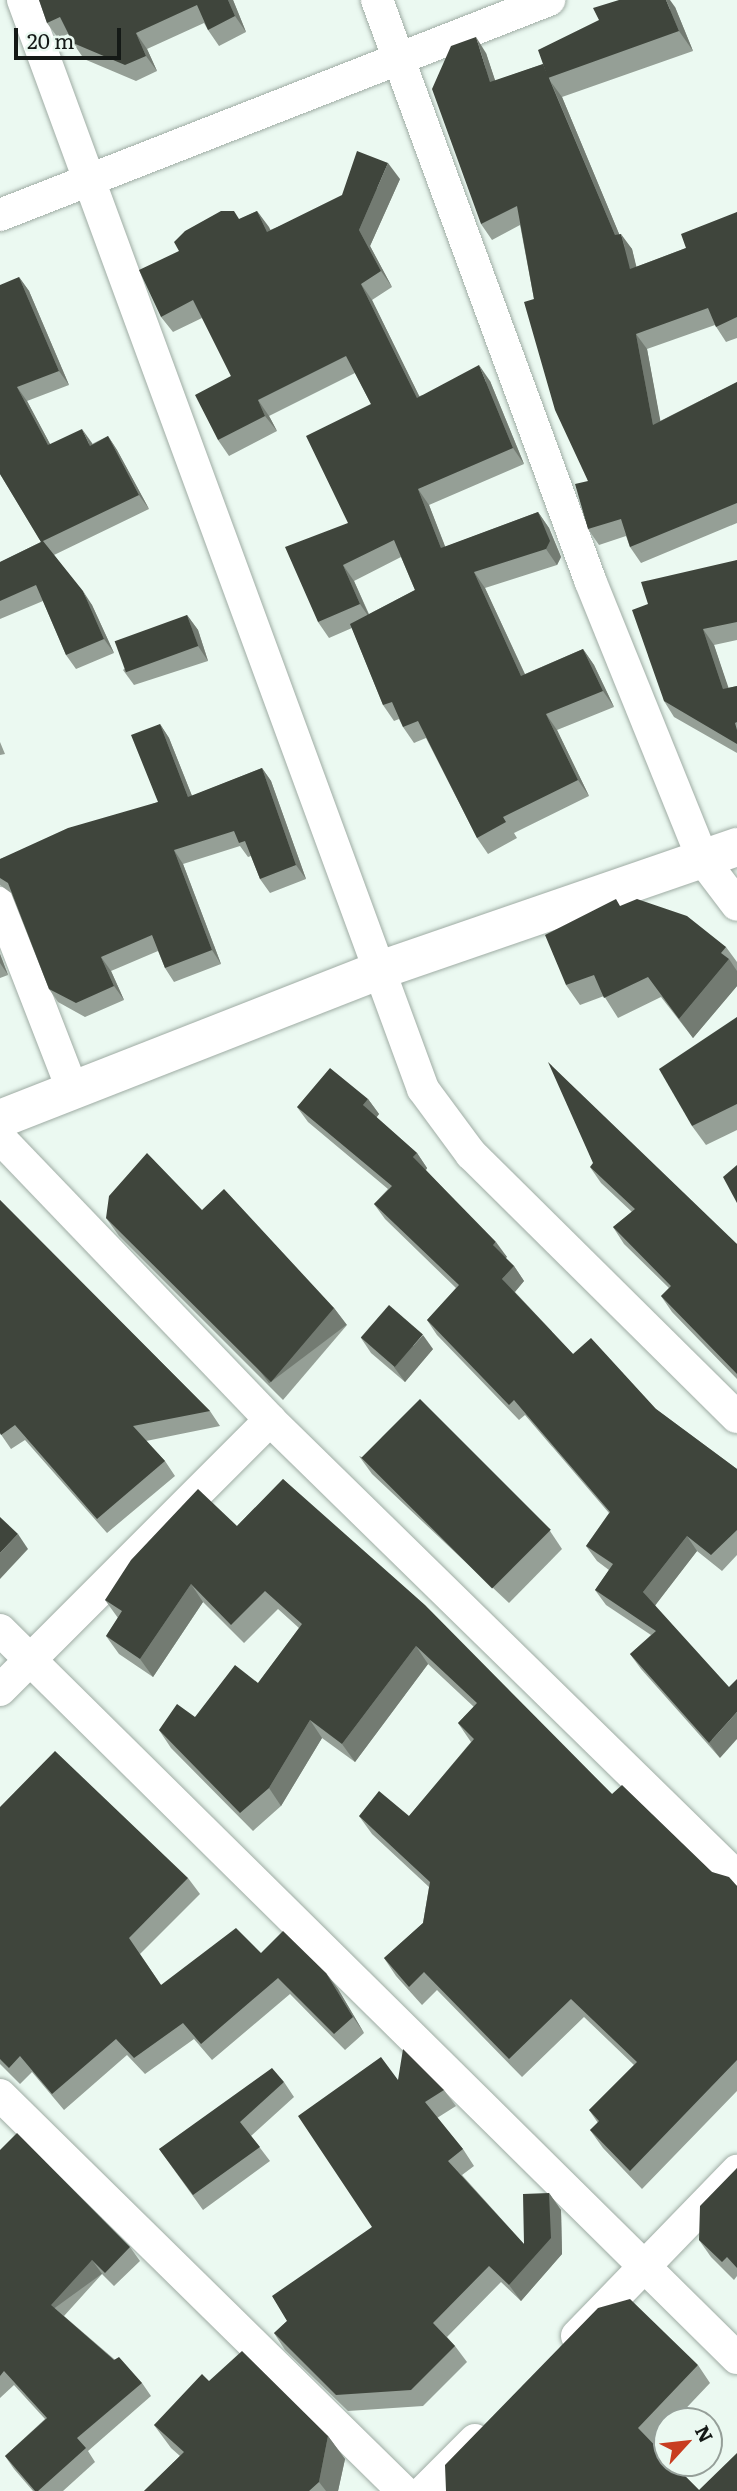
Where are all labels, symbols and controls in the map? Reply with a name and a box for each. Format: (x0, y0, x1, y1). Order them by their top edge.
scale bar (18, 14, 124, 58)
text: 20 m (27, 24, 74, 55)
north arrow (653, 2407, 723, 2477)
text: N (689, 2420, 721, 2447)

